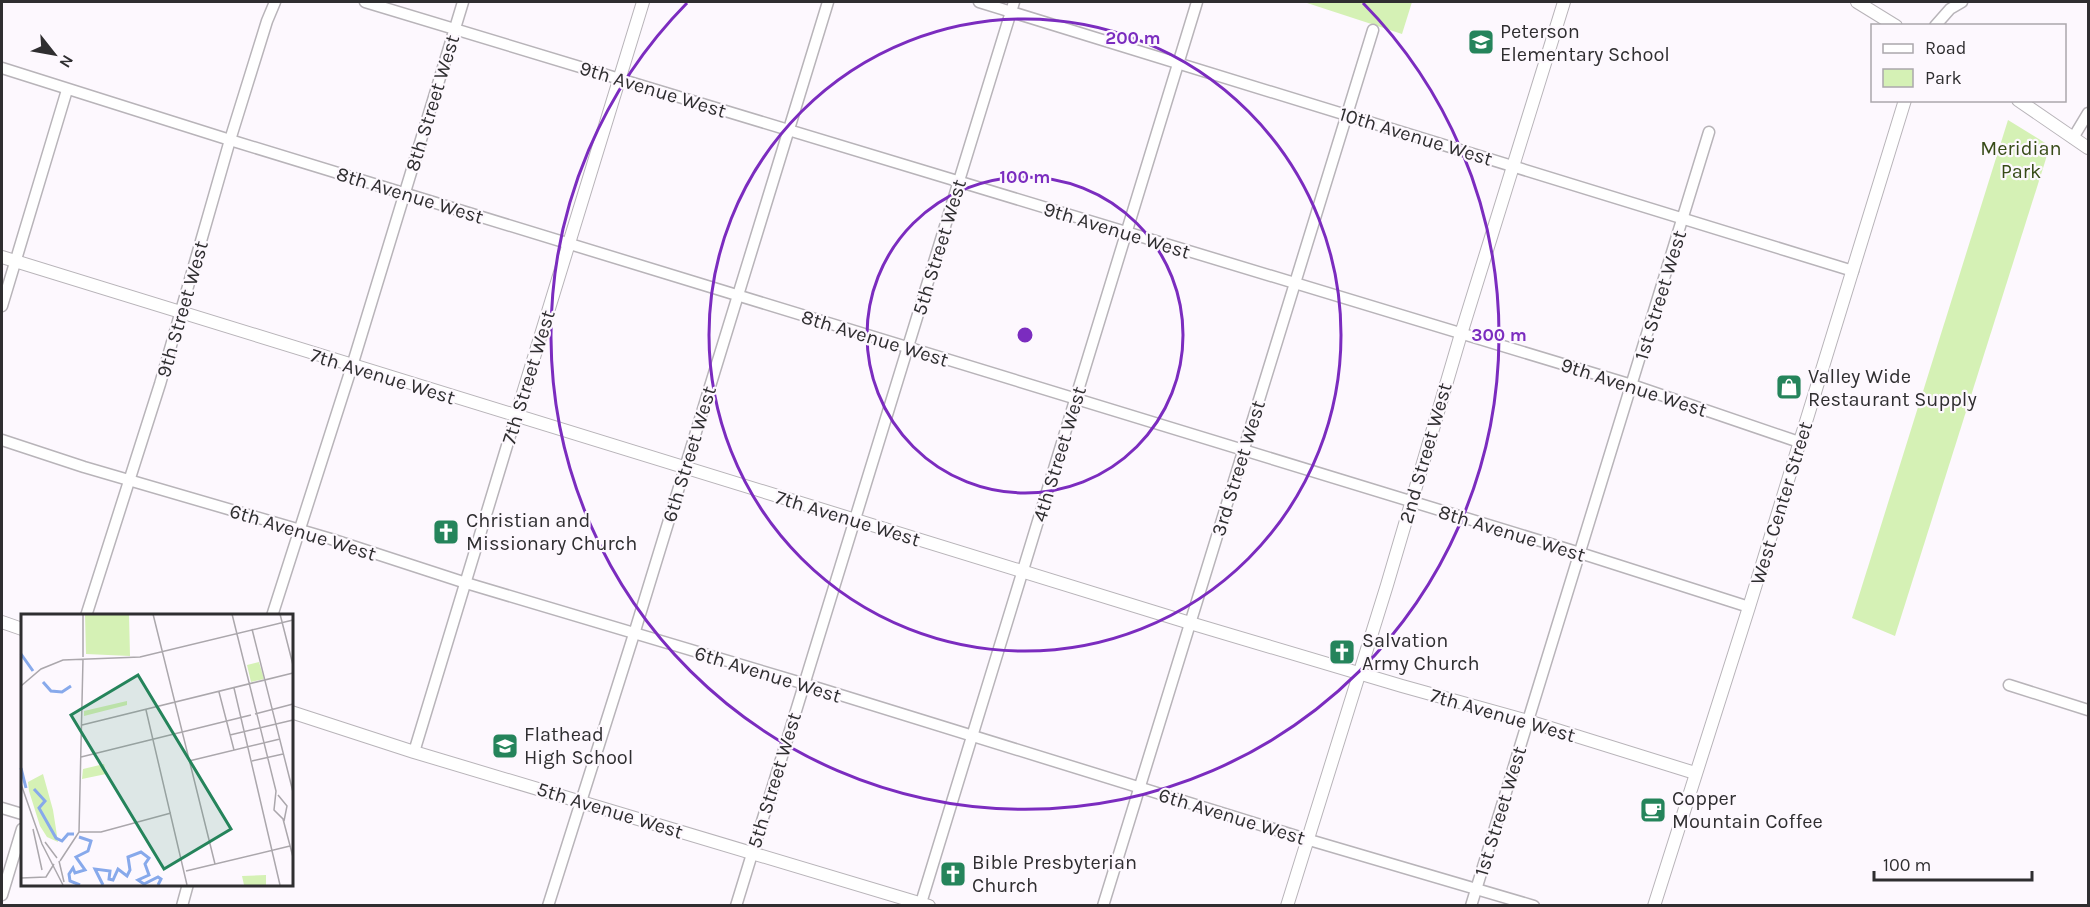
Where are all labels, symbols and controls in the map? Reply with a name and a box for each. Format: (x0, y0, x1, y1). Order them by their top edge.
place label: Peterson Elementary School (1500, 20, 1670, 66)
north arrow (24, 24, 84, 84)
legend (1871, 24, 2066, 102)
text: 200 m (1105, 27, 1161, 49)
school or university icon: Peterson Elementary School (1466, 27, 1496, 57)
street label: 8th Street West (401, 32, 464, 174)
text: Road (1925, 37, 1966, 59)
text: N (55, 52, 78, 71)
street label: 9th Avenue West (577, 56, 729, 123)
text: Park (1925, 67, 1962, 89)
street label: 10th Avenue West (1336, 102, 1496, 171)
park label: Meridian Park (1980, 137, 2062, 183)
street label: 8th Avenue West (333, 162, 487, 229)
text: 100 m (1000, 166, 1050, 188)
street label: 5th Street West (908, 176, 971, 318)
street label: 9th Avenue West (1041, 197, 1193, 264)
street label: 1st Street West (1630, 227, 1691, 363)
street label: 9th Street West (152, 238, 213, 380)
street label: 8th Avenue West (798, 305, 952, 372)
street label: 7th Street West (497, 307, 560, 447)
text: 300 m (1471, 324, 1527, 346)
centre of rings (1015, 325, 1035, 345)
street label: 7th Avenue West (308, 344, 458, 410)
street label: 9th Avenue West (1558, 353, 1710, 422)
place label: Valley Wide Restaurant Supply (1808, 365, 1977, 411)
shop icon: Valley Wide Restaurant Supply (1774, 372, 1804, 402)
street label: 2nd Street West (1394, 380, 1457, 526)
street label: 6th Street West (658, 383, 721, 525)
street label: 4th Street West (1028, 383, 1091, 525)
street label: 3rd Street West (1207, 397, 1270, 539)
street label: West Center Street (1746, 418, 1817, 588)
street label: 7th Avenue West (773, 486, 923, 552)
street label: 6th Avenue West (227, 499, 379, 566)
street label: 8th Avenue West (1435, 500, 1589, 567)
place label: Christian and Missionary Church (466, 509, 637, 555)
church icon: Christian and Missionary Church (431, 517, 461, 547)
inset map (21, 614, 292, 886)
place label: Salvation Army Church (1362, 629, 1480, 675)
church icon: Salvation Army Church (1327, 637, 1357, 667)
street label: 6th Avenue West (692, 641, 844, 708)
street label: 7th Avenue West (1428, 684, 1579, 747)
street label: 5th Street West (743, 709, 806, 851)
place label: Flathead High School (524, 723, 633, 769)
school or university icon: Flathead High School (490, 731, 520, 761)
street label: 1st Street West (1470, 743, 1531, 879)
street label: 5th Avenue West (534, 777, 686, 844)
street label: 6th Avenue West (1156, 783, 1308, 850)
place label: Copper Mountain Coffee (1672, 787, 1823, 833)
cafe icon: Copper Mountain Coffee (1638, 795, 1668, 825)
scale bar (1874, 844, 2032, 882)
place label: Bible Presbyterian Church (972, 851, 1137, 897)
text: 100 m (1883, 854, 1931, 876)
church icon: Bible Presbyterian Church (938, 859, 968, 889)

